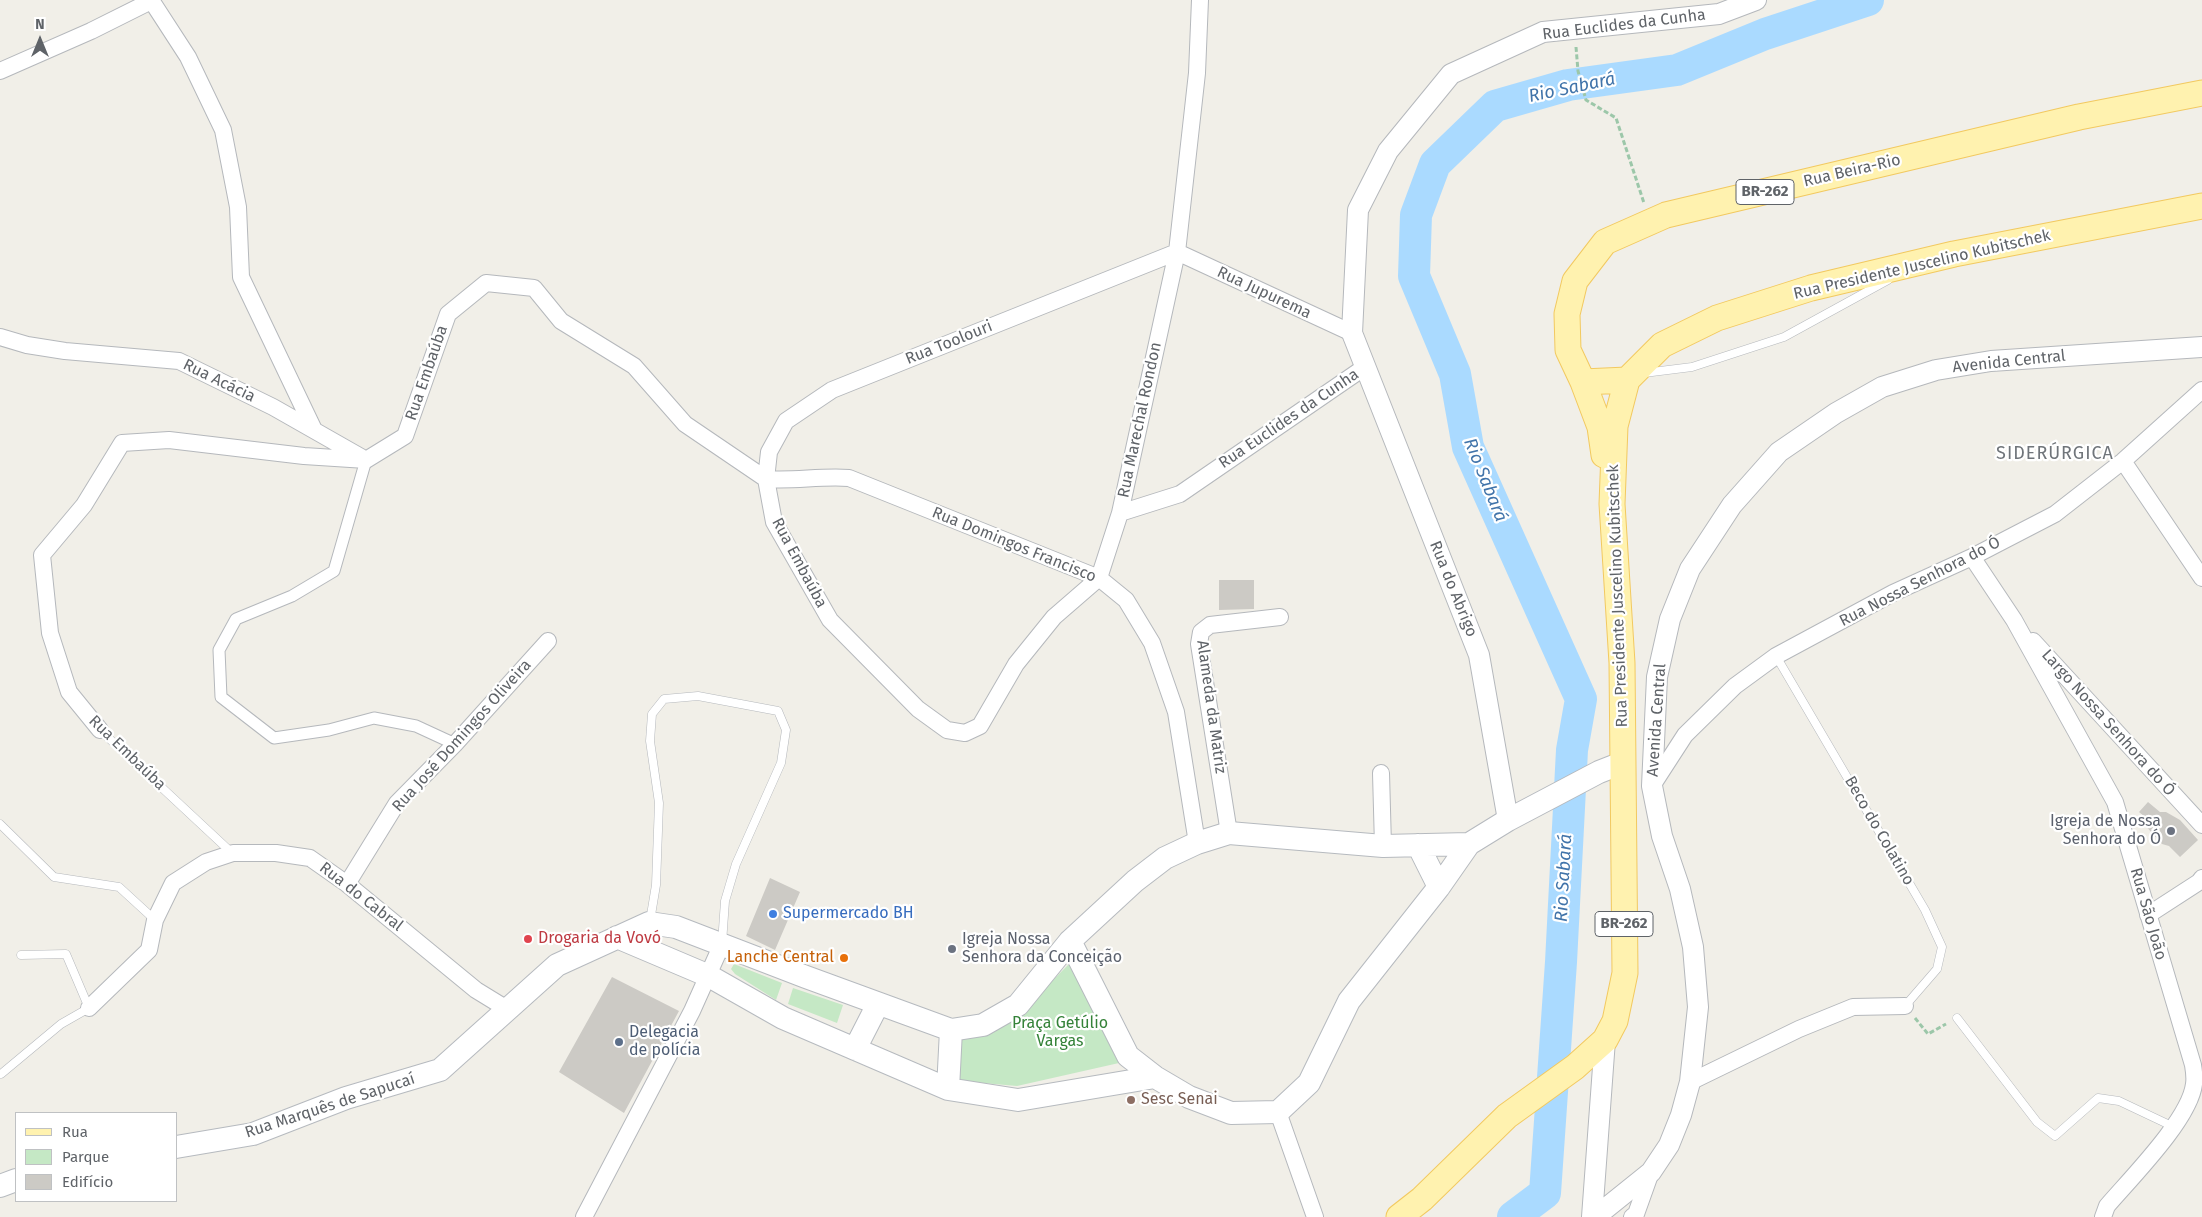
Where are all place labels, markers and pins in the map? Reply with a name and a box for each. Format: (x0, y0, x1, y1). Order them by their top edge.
place label: Igreja de Nossa Senhora do Ó (2050, 812, 2161, 850)
marker: Igreja de Nossa Senhora do Ó (2165, 825, 2177, 837)
place label: Supermercado BH (783, 904, 914, 924)
marker: Supermercado BH (767, 908, 779, 920)
place label: Drogaria da Vovó (538, 929, 661, 949)
place label: Igreja Nossa Senhora da Conceição (962, 930, 1122, 968)
marker: Drogaria da Vovó (522, 933, 534, 945)
marker: Igreja Nossa Senhora da Conceição (946, 943, 958, 955)
place label: Lanche Central (727, 948, 834, 968)
marker: Lanche Central (838, 952, 850, 964)
place label: Delegacia de polícia (629, 1023, 700, 1061)
marker: Delegacia de polícia (613, 1036, 625, 1048)
place label: Sesc Senai (1141, 1090, 1218, 1110)
marker: Sesc Senai (1125, 1094, 1137, 1106)

